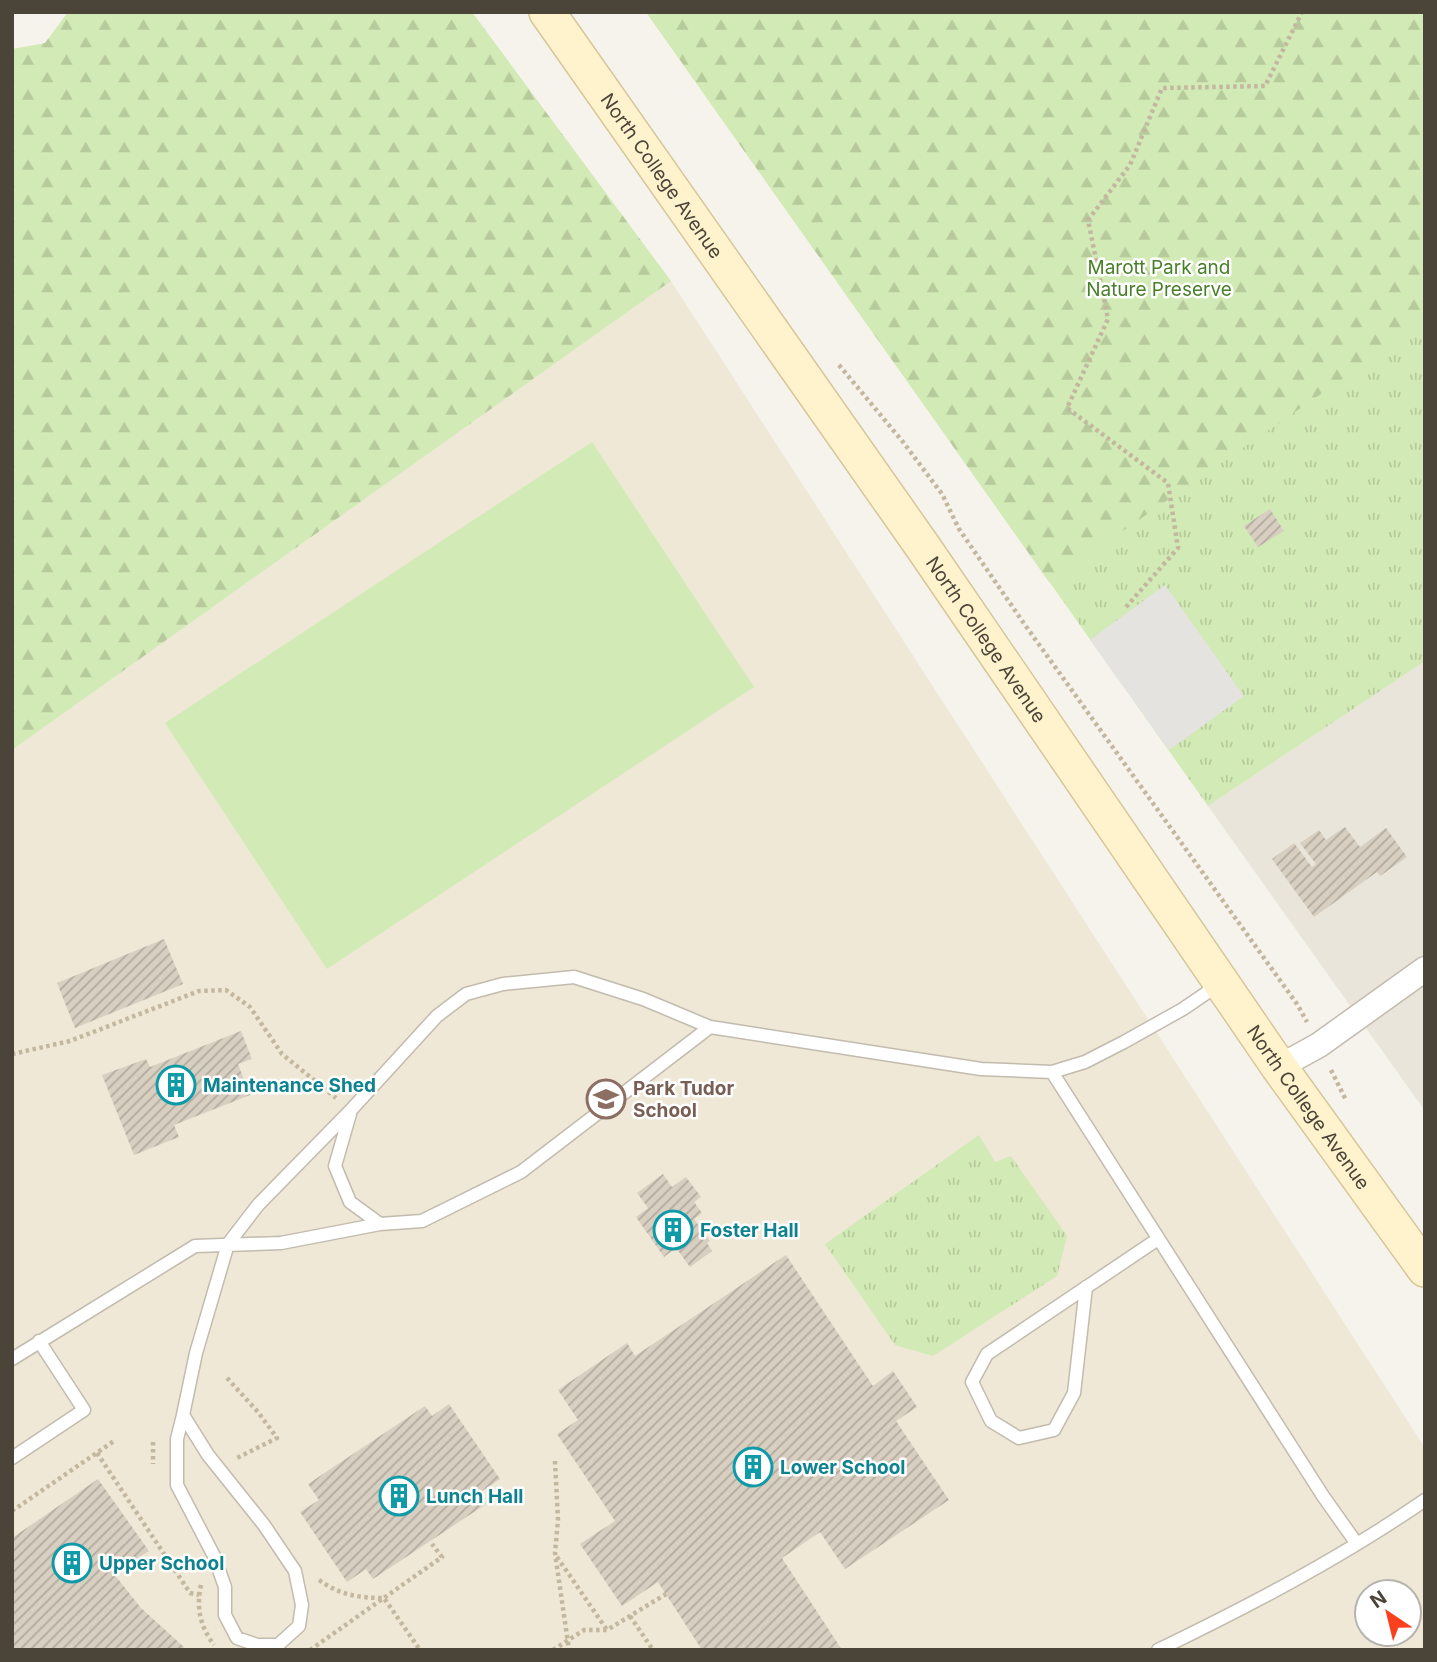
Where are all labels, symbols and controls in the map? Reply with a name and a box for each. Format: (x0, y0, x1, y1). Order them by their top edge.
street label: North College Avenue (596, 89, 727, 263)
park label: Marott Park and Nature Preserve (1086, 256, 1232, 301)
street label: North College Avenue (921, 552, 1051, 727)
street label: North College Avenue (1242, 1021, 1375, 1194)
building icon: Maintenance Shed (155, 1064, 197, 1106)
place label: Maintenance Shed (203, 1074, 376, 1097)
place label: Park Tudor School (633, 1077, 734, 1122)
school or university icon: Park Tudor School (585, 1078, 627, 1120)
building icon: Foster Hall (652, 1209, 694, 1251)
place label: Foster Hall (700, 1219, 799, 1242)
building icon: Lower School (732, 1446, 774, 1488)
place label: Lower School (780, 1456, 906, 1479)
building icon: Lunch Hall (378, 1475, 420, 1517)
place label: Lunch Hall (426, 1485, 523, 1508)
building icon: Upper School (51, 1542, 93, 1584)
place label: Upper School (99, 1552, 224, 1575)
north arrow (1353, 1578, 1423, 1648)
text: N (1366, 1586, 1391, 1613)

